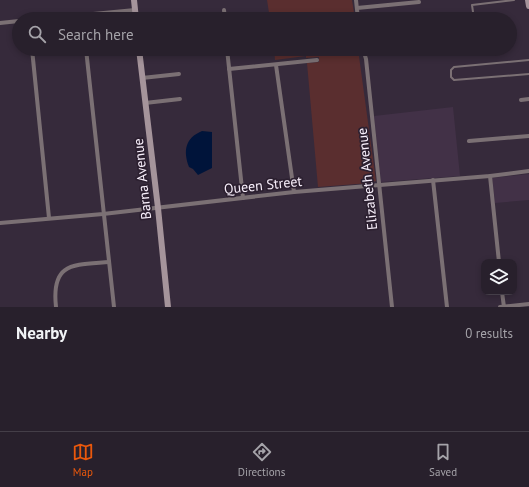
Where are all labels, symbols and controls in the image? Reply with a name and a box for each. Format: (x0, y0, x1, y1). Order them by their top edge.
search box (12, 12, 517, 56)
icon: search (26, 23, 48, 45)
text: Search here (58, 25, 134, 44)
street label: Elizabeth Avenue (353, 127, 381, 231)
street label: Barna Avenue (129, 138, 155, 220)
street label: Queen Street (223, 172, 303, 198)
map controls (481, 259, 517, 295)
button: layers (481, 259, 517, 295)
text: Nearby (16, 322, 67, 344)
text: 0 results (465, 325, 513, 342)
tab: Map (72, 441, 94, 479)
tab: Directions (238, 441, 285, 479)
tab: Saved (429, 441, 457, 479)

